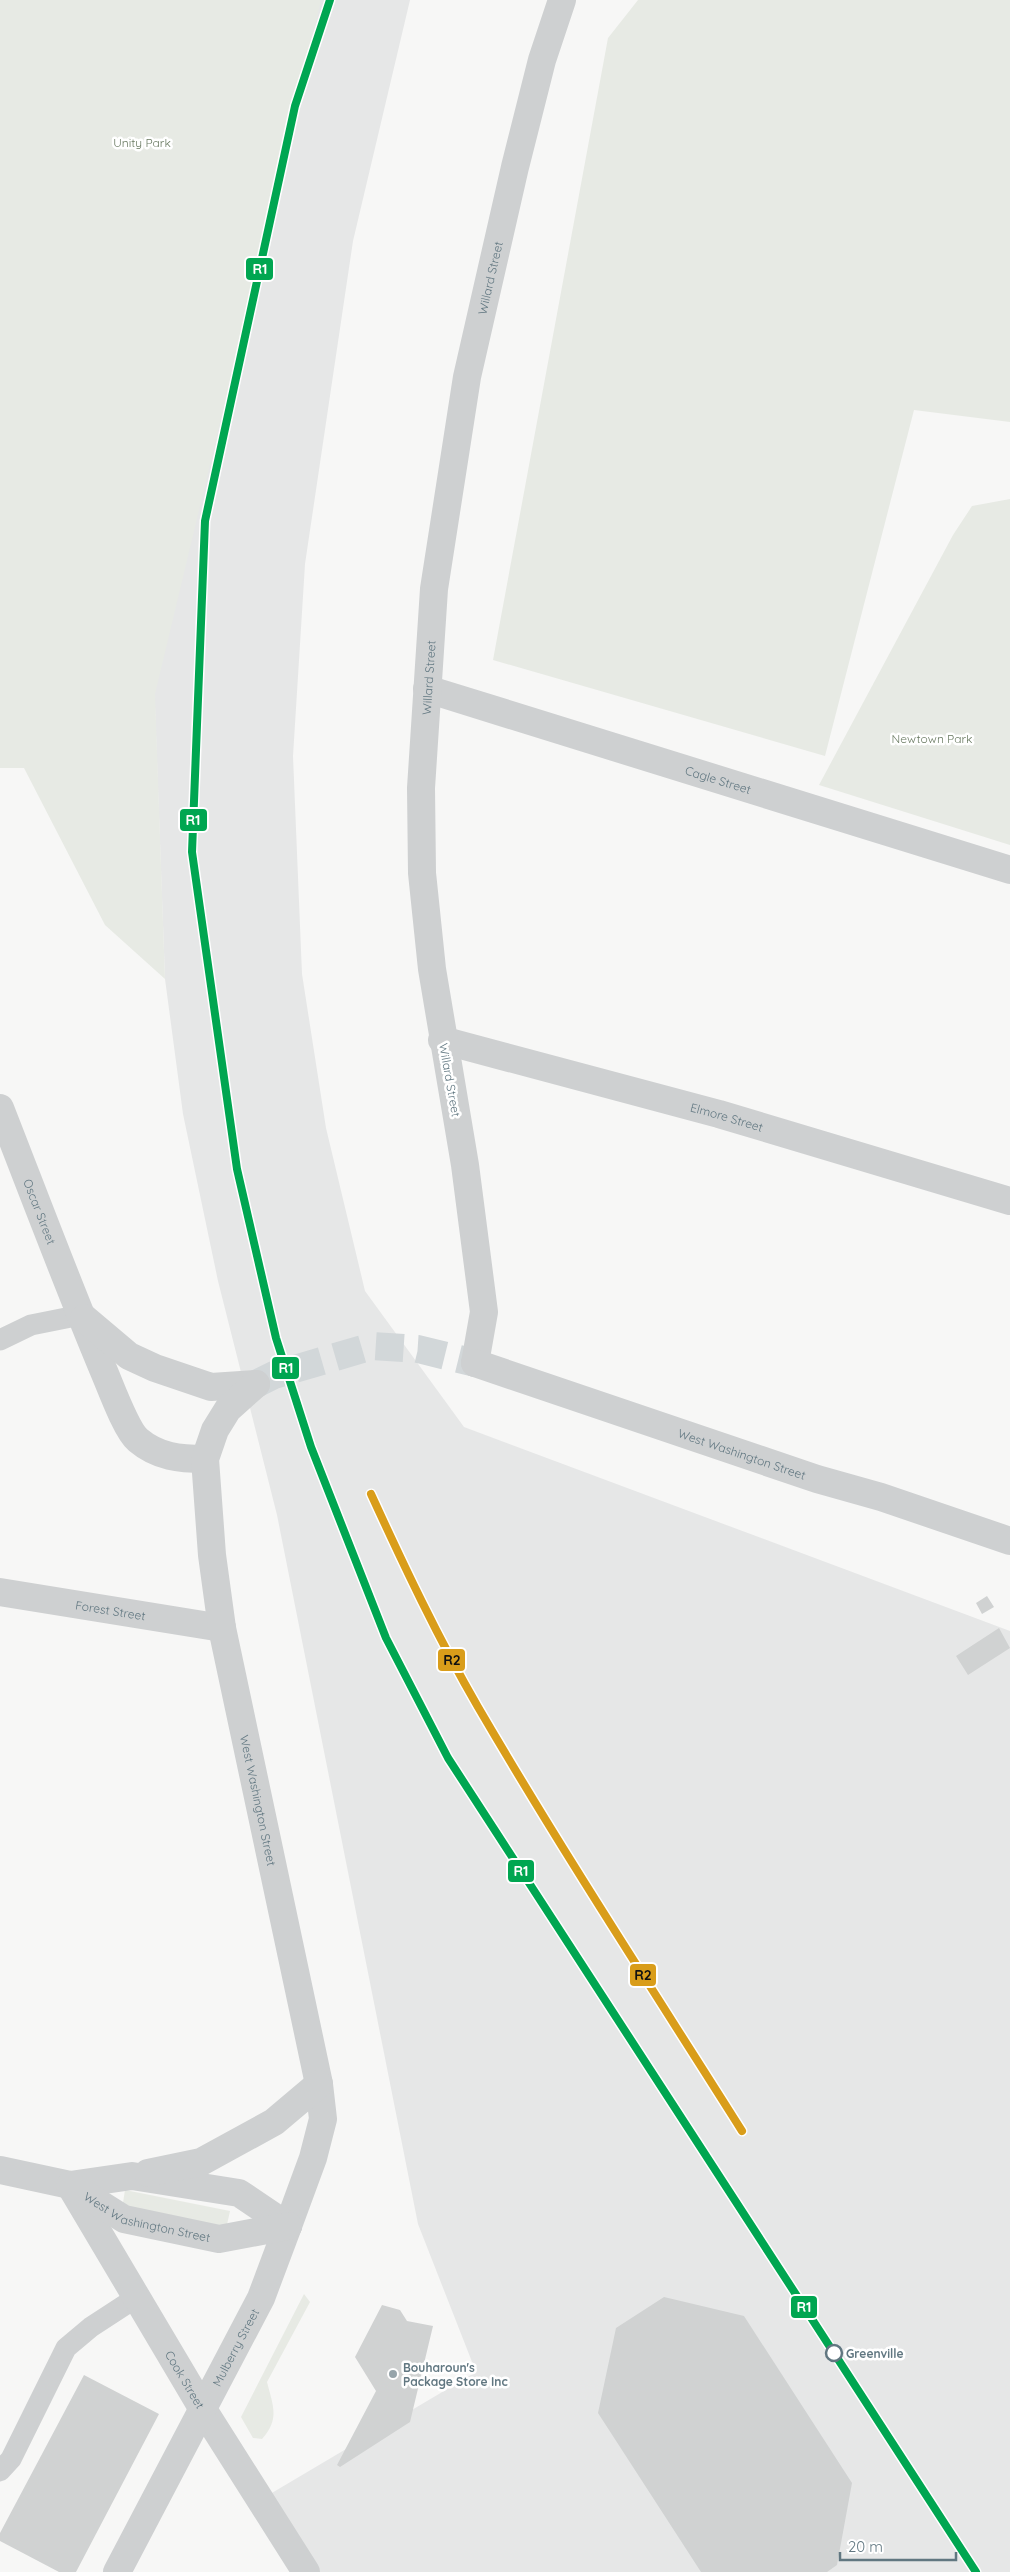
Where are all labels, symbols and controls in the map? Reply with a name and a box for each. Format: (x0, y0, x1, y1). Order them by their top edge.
park label: Unity Park (113, 135, 171, 150)
street label: Willard Street (474, 240, 505, 316)
line badge: R1 (245, 257, 274, 281)
text: R1 (252, 260, 268, 278)
street label: Willard Street (418, 640, 438, 715)
park label: Newtown Park (891, 731, 973, 746)
street label: Cagle Street (684, 762, 753, 797)
line badge: R1 (179, 808, 208, 832)
text: R1 (185, 811, 201, 829)
street label: Willard Street (436, 1042, 464, 1118)
street label: Elmore Street (689, 1099, 765, 1134)
street label: Oscar Street (21, 1177, 60, 1246)
line badge: R1 (271, 1356, 300, 1380)
text: R1 (278, 1359, 294, 1377)
street label: West Washington Street (676, 1425, 808, 1482)
street label: Forest Street (74, 1597, 147, 1623)
line badge: R2 (437, 1648, 466, 1672)
text: R2 (443, 1651, 461, 1669)
street label: West Washington Street (237, 1733, 280, 1867)
line badge: R1 (507, 1859, 535, 1883)
text: R1 (513, 1862, 529, 1880)
line badge: R2 (629, 1963, 657, 1987)
text: R2 (634, 1966, 652, 1984)
street label: West Washington Street (81, 2188, 212, 2244)
line badge: R1 (790, 2295, 818, 2319)
text: R1 (796, 2298, 812, 2316)
street label: Mulberry Street (209, 2306, 262, 2389)
marker: Greenville (825, 2344, 843, 2362)
place label: Greenville (846, 2346, 904, 2361)
street label: Cook Street (162, 2348, 208, 2411)
place label: Bouharoun's Package Store Inc (403, 2360, 508, 2389)
marker: Bouharoun's Package Store Inc (387, 2368, 399, 2380)
scale bar (840, 2530, 956, 2562)
text: 20 m (848, 2537, 883, 2556)

